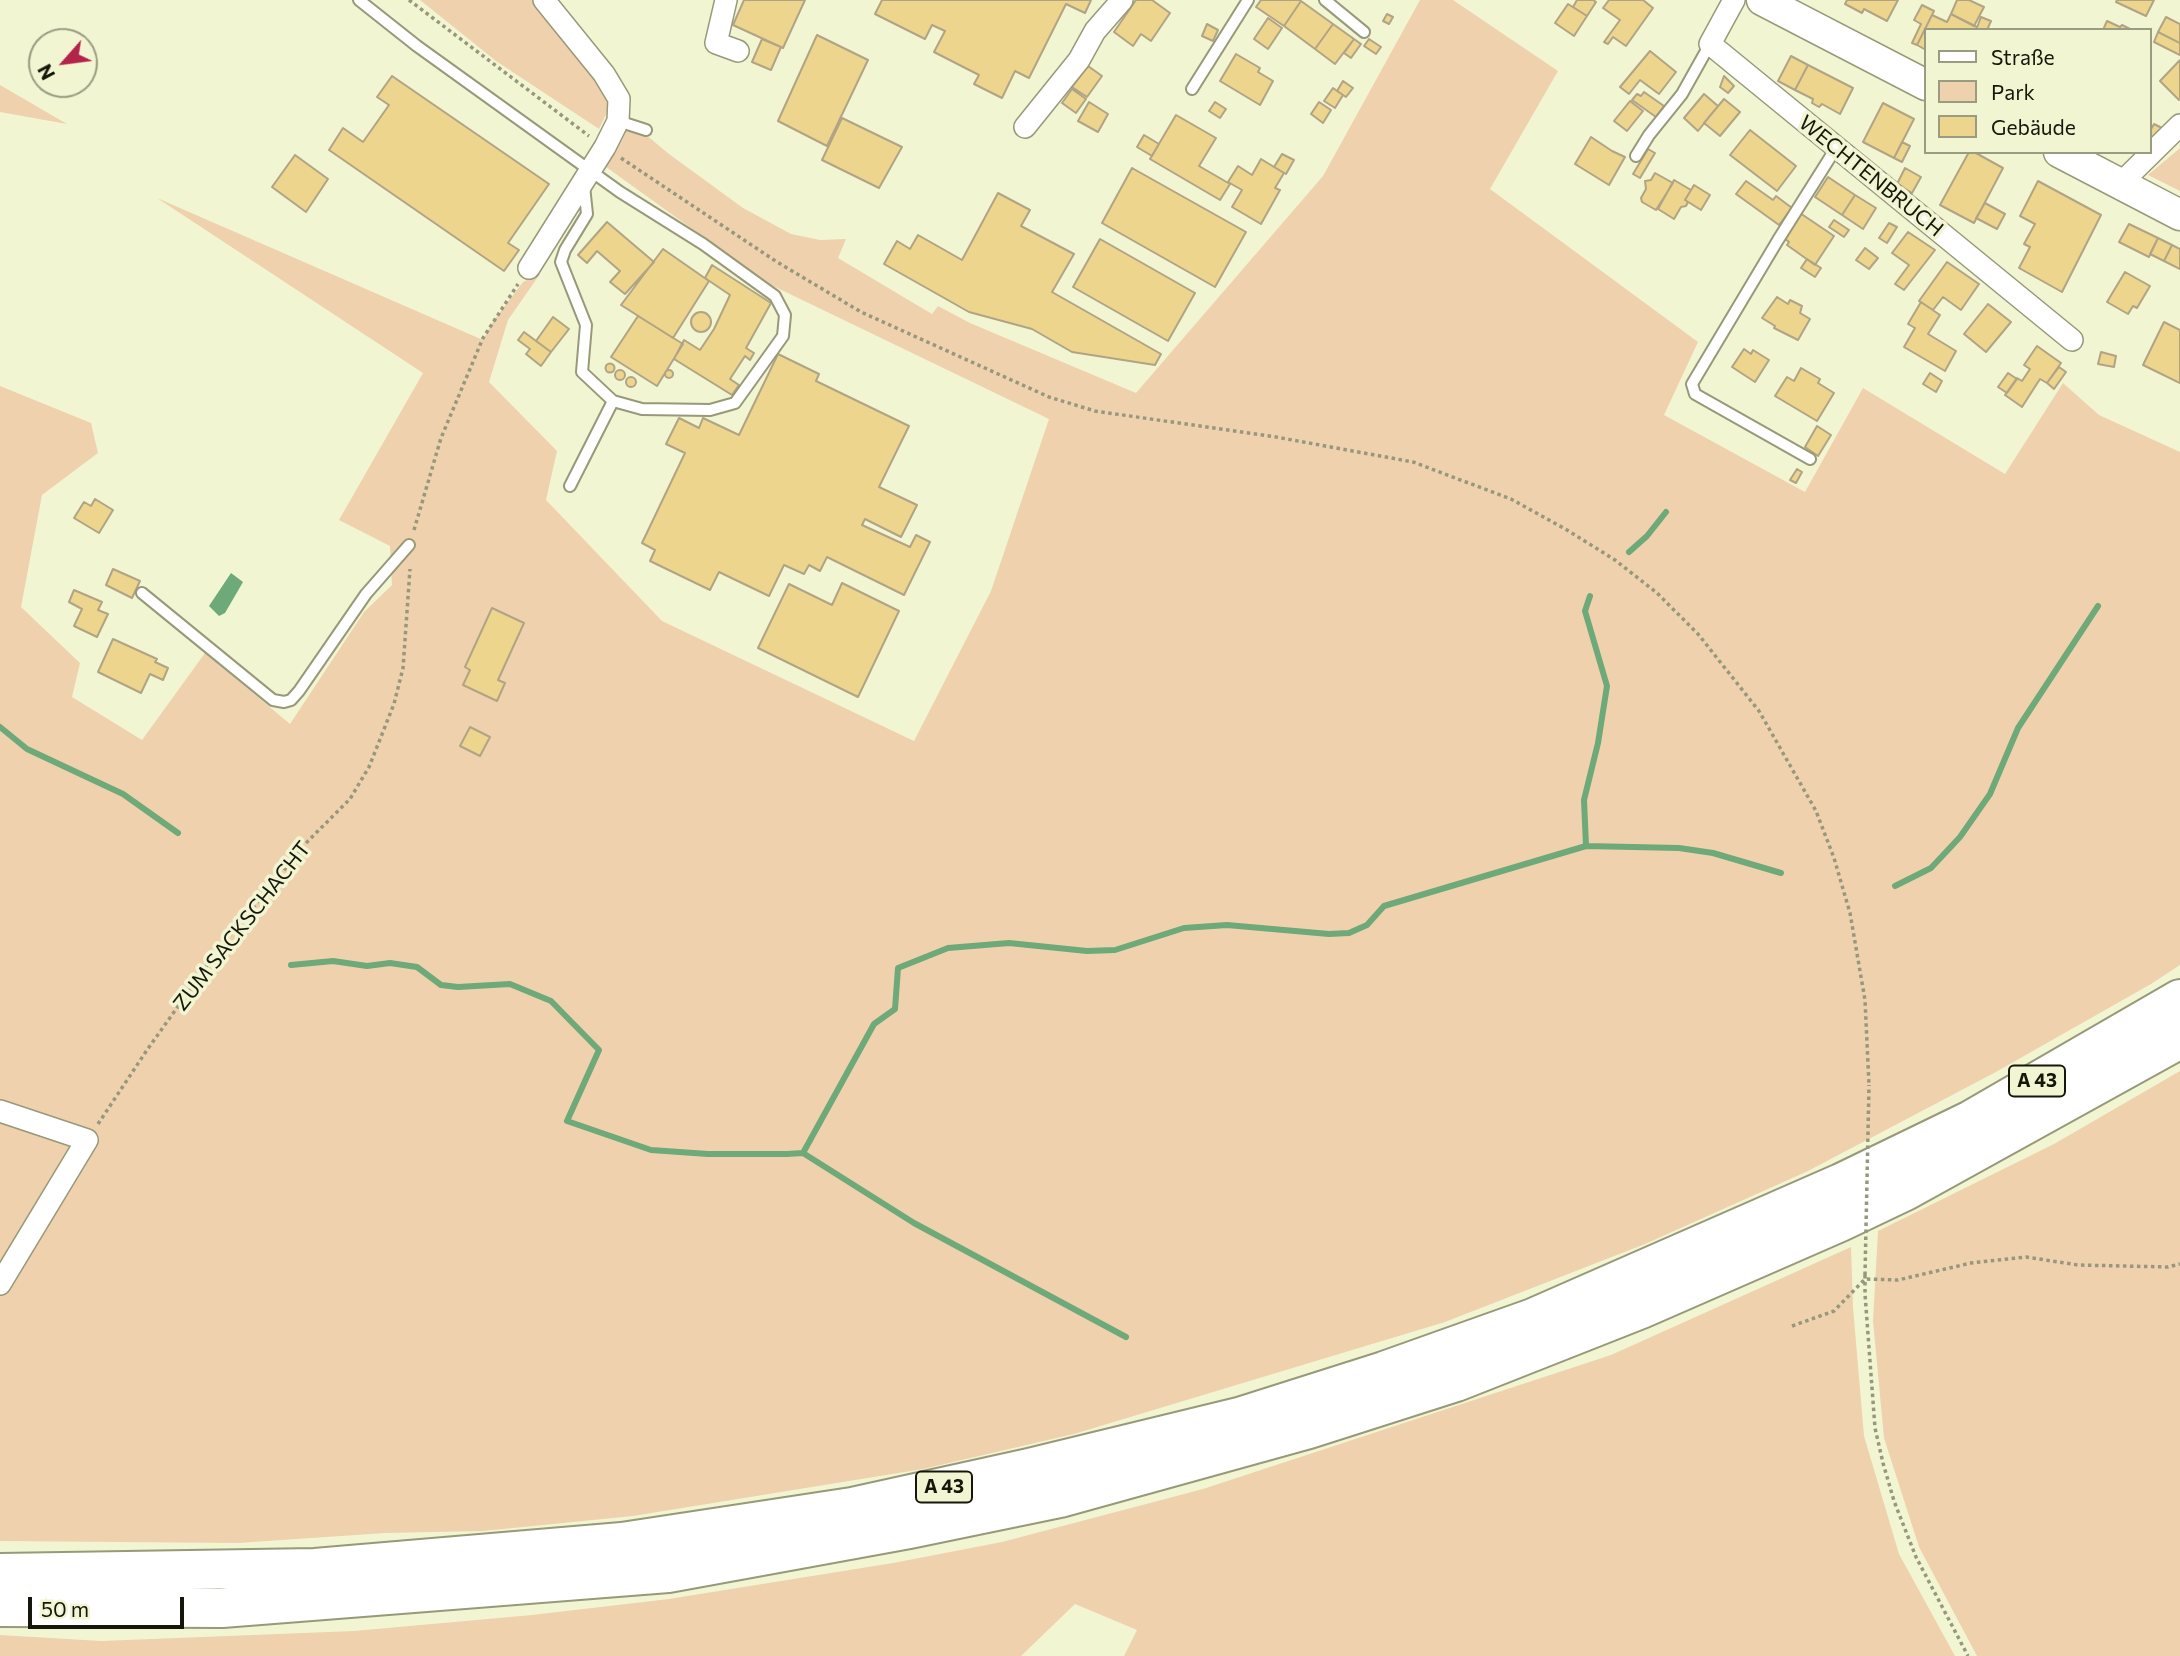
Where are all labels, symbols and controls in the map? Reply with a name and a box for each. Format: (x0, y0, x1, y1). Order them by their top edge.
north arrow (28, 28, 98, 98)
legend (1924, 28, 2152, 154)
text: Straße (1991, 44, 2055, 69)
text: N (32, 60, 59, 84)
text: Park (1991, 79, 2035, 104)
street label: WECHTENBRUCH (1794, 110, 1948, 242)
text: Gebäude (1991, 114, 2076, 139)
street label: ZUM SACKSCHACHT (168, 836, 316, 1016)
road number: A 43 (2009, 1065, 2065, 1096)
road number: A 43 (916, 1471, 972, 1502)
scale bar (32, 1582, 187, 1626)
text: 50 m (41, 1596, 89, 1621)

